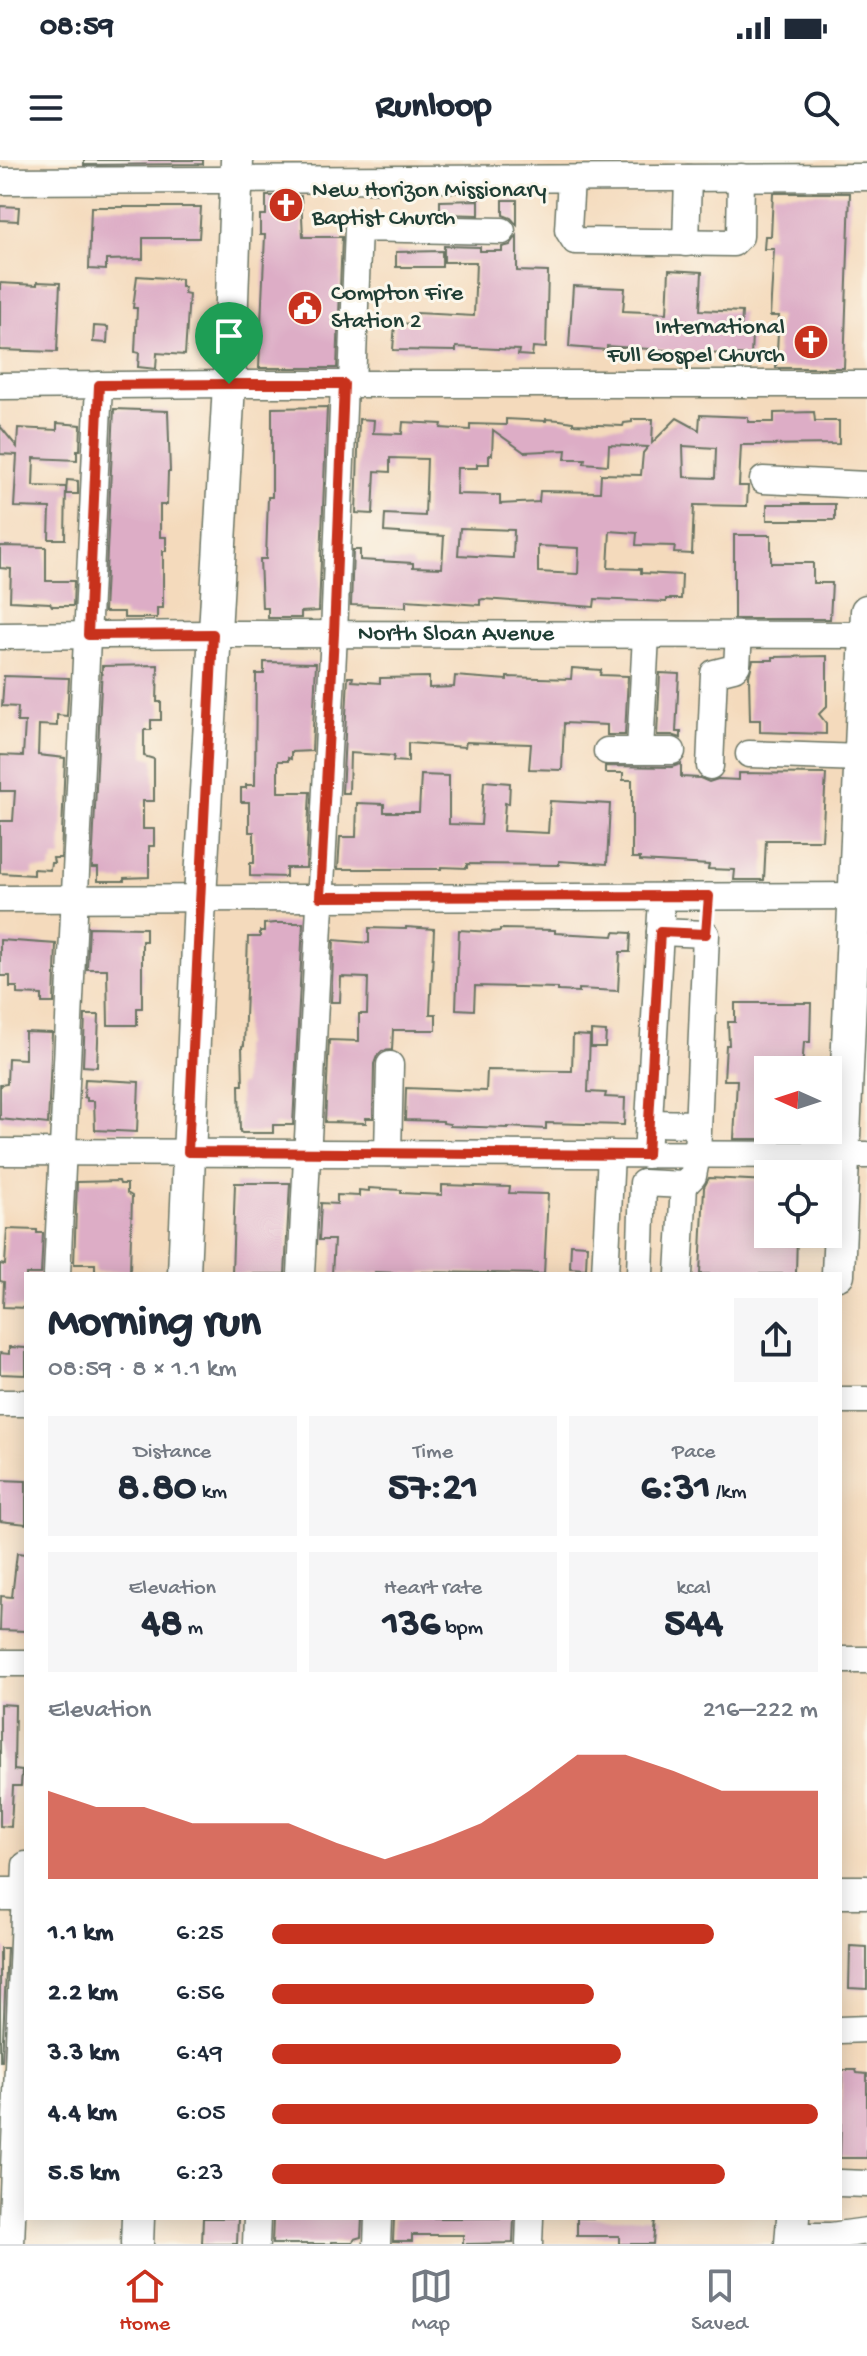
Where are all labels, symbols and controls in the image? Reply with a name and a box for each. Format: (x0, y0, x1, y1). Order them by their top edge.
text: 08:59 (40, 11, 114, 46)
icon: menu (24, 86, 68, 130)
icon: search (799, 86, 843, 130)
text: Runloop (376, 87, 491, 130)
place label: New Horizon Missionary Baptist Church (311, 177, 547, 234)
church icon: New Horizon Missionary Baptist Church (267, 186, 305, 224)
place label: Compton Fire Station 2 (331, 280, 464, 337)
public building icon: Compton Fire Station 2 (286, 289, 324, 327)
pin (195, 302, 263, 384)
icon: arrive (207, 314, 251, 358)
place label: International Full Gospel Church (606, 314, 785, 371)
church icon: International Full Gospel Church (792, 323, 830, 361)
street label: North Sloan Avenue (358, 620, 555, 649)
north arrow (754, 1056, 842, 1144)
map controls (754, 1056, 842, 1248)
button: locate (754, 1160, 842, 1248)
button: share (734, 1298, 818, 1382)
text: Morning run (48, 1299, 261, 1351)
text: 08:59 · 8 × 1.1 km (48, 1355, 237, 1386)
text: Distance (133, 1440, 211, 1466)
text: Time (413, 1440, 453, 1466)
text: Pace (672, 1440, 715, 1466)
text: 8.80 (117, 1466, 197, 1513)
text: 57:21 (388, 1466, 478, 1513)
text: 6:31 (641, 1466, 711, 1513)
text: km (197, 1480, 227, 1506)
text: /km (711, 1480, 747, 1506)
text: Elevation (129, 1576, 216, 1602)
text: Heart rate (384, 1576, 482, 1602)
text: kcal (676, 1576, 711, 1602)
text: 48 (141, 1602, 182, 1649)
text: 136 (383, 1602, 440, 1649)
text: 544 (664, 1602, 723, 1649)
text: m (182, 1616, 203, 1642)
text: bpm (440, 1616, 483, 1642)
text: Elevation (48, 1696, 151, 1727)
text: 216–222 m (703, 1696, 818, 1727)
text: 1.1 km (48, 1919, 113, 1950)
text: 6:25 (176, 1919, 224, 1950)
text: 2.2 km (48, 1979, 118, 2010)
text: 6:56 (176, 1979, 224, 2010)
text: 3.3 km (48, 2039, 119, 2070)
text: 6:49 (176, 2039, 223, 2070)
text: 4.4 km (48, 2099, 117, 2130)
text: 6:05 (176, 2099, 226, 2130)
text: 5.5 km (48, 2159, 120, 2190)
text: 6:23 (176, 2159, 224, 2190)
tab: Home (119, 2264, 170, 2338)
tab: Map (409, 2264, 453, 2338)
tab: Saved (691, 2264, 748, 2338)

